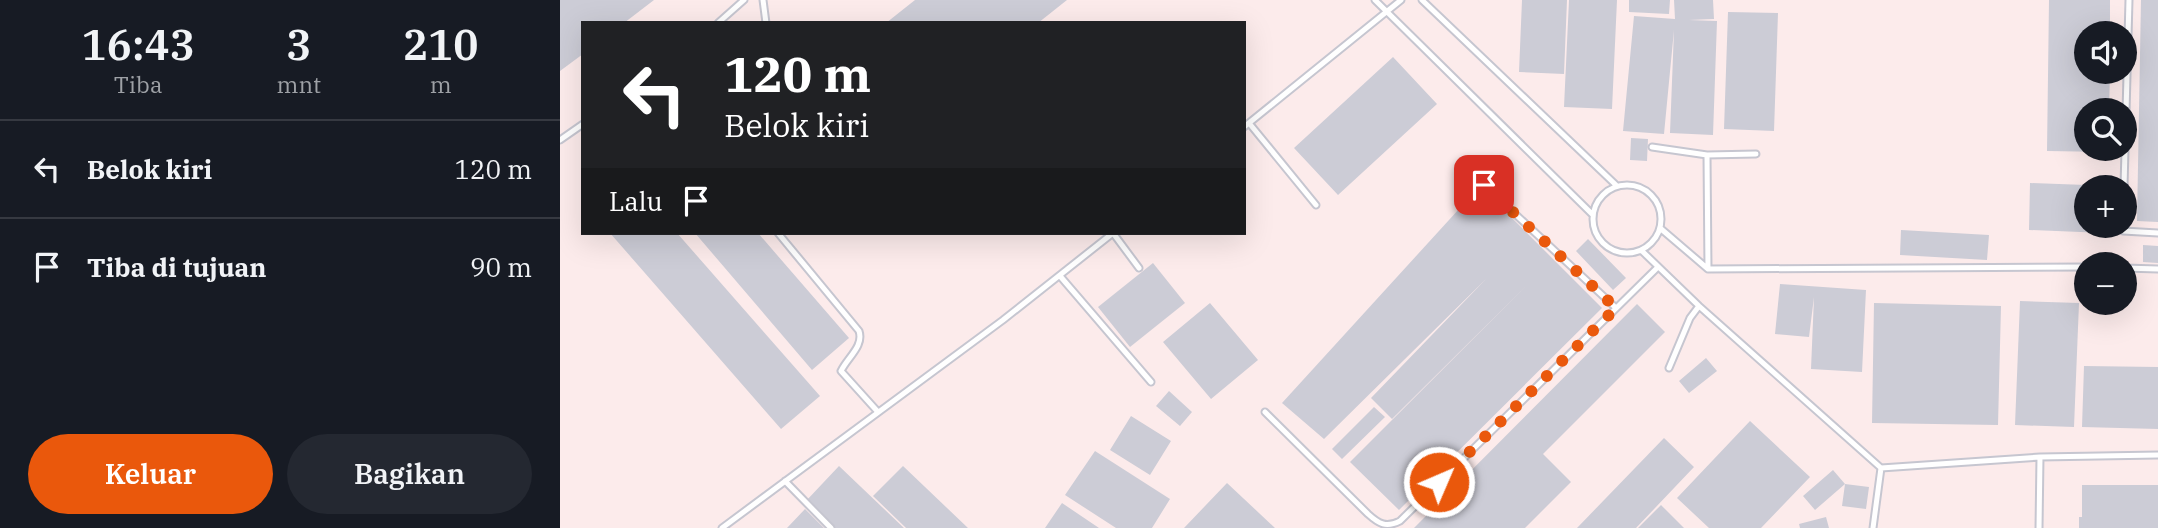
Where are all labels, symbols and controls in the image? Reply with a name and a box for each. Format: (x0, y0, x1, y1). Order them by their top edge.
text: 16:43 (82, 17, 195, 72)
text: 3 (286, 17, 311, 72)
text: 210 (403, 17, 478, 72)
map controls (2074, 21, 2137, 315)
button: sound (2074, 21, 2137, 84)
text: 120 m (724, 42, 871, 105)
icon: left (609, 49, 700, 140)
text: Tiba (114, 69, 163, 99)
text: mnt (276, 69, 321, 99)
text: m (430, 69, 452, 99)
button: search (2074, 98, 2137, 161)
text: Belok kiri (724, 104, 869, 146)
icon: left (28, 150, 66, 188)
text: Belok kiri (87, 152, 212, 186)
text: 120 m (454, 152, 532, 186)
pin (1454, 155, 1514, 215)
icon: arrive (1465, 166, 1503, 204)
button: + (2074, 175, 2137, 238)
icon: arrive (677, 182, 715, 220)
text: Lalu (609, 184, 663, 218)
icon: arrive (28, 248, 66, 286)
text: Tiba di tujuan (87, 250, 267, 284)
text: 90 m (470, 250, 532, 284)
button: − (2074, 252, 2137, 315)
button: Keluar (28, 434, 273, 514)
button: Bagikan (287, 434, 532, 514)
position arrow (1402, 445, 1476, 519)

